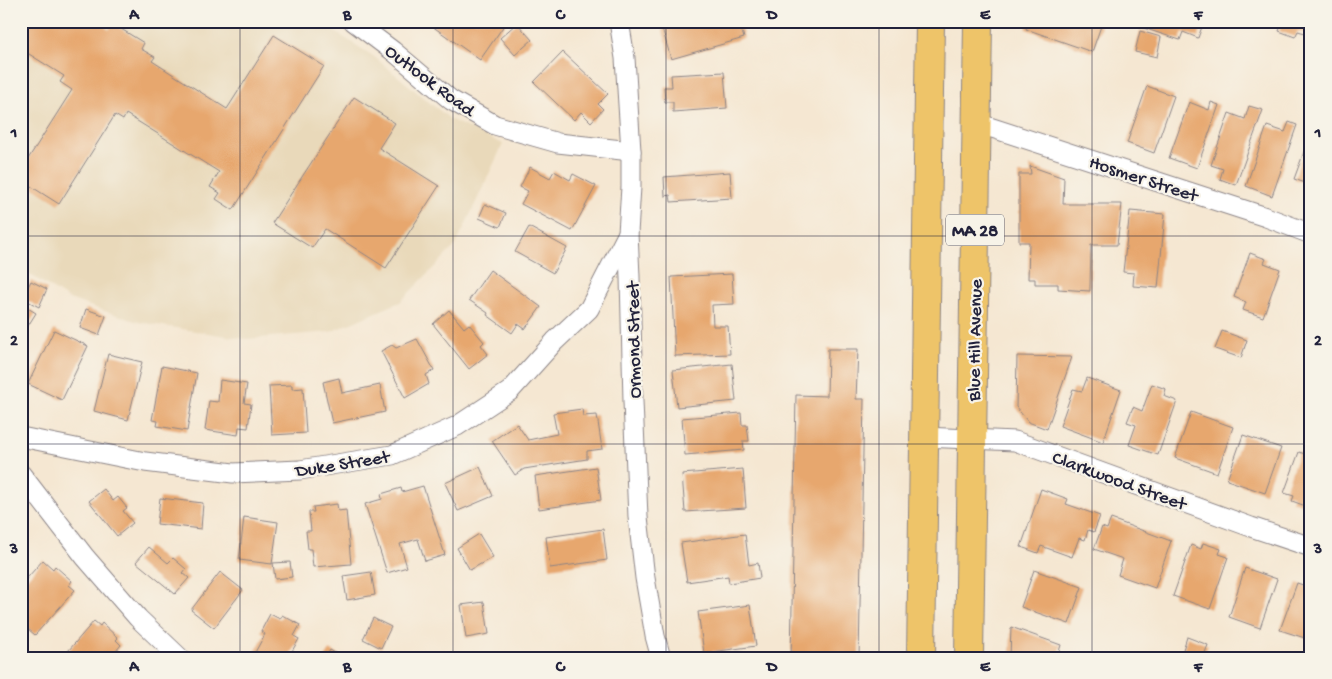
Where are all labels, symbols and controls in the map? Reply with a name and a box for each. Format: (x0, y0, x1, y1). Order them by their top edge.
text: A (128, 7, 140, 26)
text: B (342, 7, 352, 26)
text: C (555, 7, 566, 26)
text: D (765, 7, 778, 26)
text: E (980, 7, 991, 26)
text: F (1193, 7, 1204, 26)
street label: Outlook Road (379, 41, 480, 124)
text: 1 (10, 125, 17, 144)
text: 1 (1314, 125, 1321, 144)
street label: Hosmer Street (1086, 152, 1202, 209)
road number: MA 28 (946, 214, 1004, 246)
street label: Ormond Street (623, 279, 648, 399)
street label: Blue Hill Avenue (964, 279, 989, 402)
text: 2 (10, 333, 18, 352)
text: 2 (1314, 333, 1322, 352)
street label: Duke Street (292, 446, 393, 485)
street label: Clarkwood Street (1049, 447, 1191, 518)
text: 3 (9, 541, 18, 560)
text: 3 (1313, 541, 1322, 560)
text: A (128, 659, 140, 678)
text: B (342, 659, 352, 678)
text: C (555, 659, 566, 678)
text: D (765, 659, 778, 678)
text: E (980, 659, 991, 678)
text: F (1193, 659, 1204, 678)

